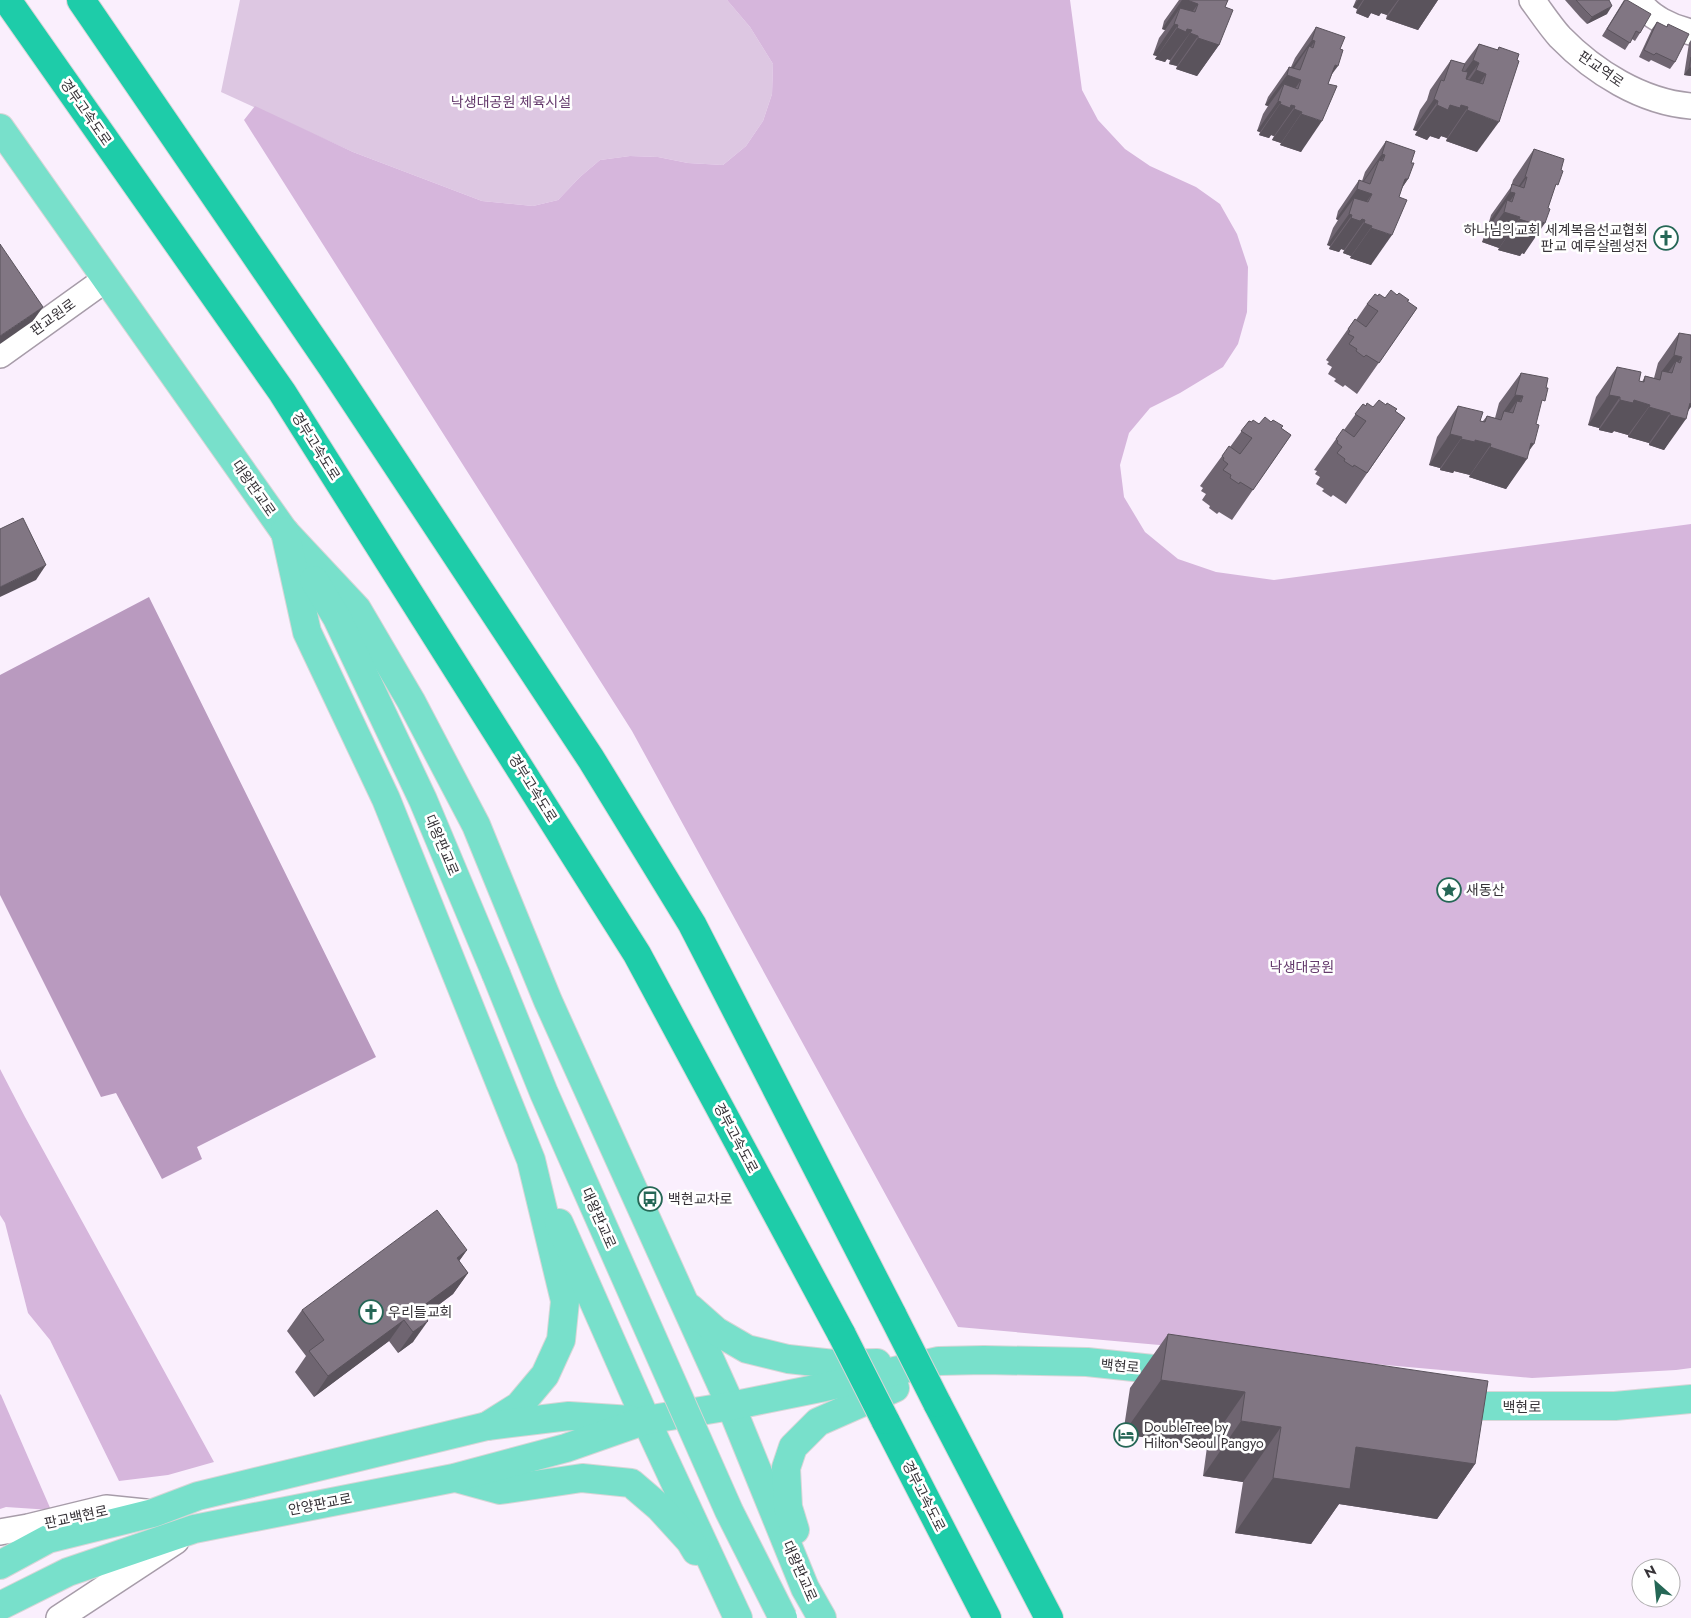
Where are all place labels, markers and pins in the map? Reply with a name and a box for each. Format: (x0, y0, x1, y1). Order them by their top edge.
place label: 하나님의교회 세계복음선교협회 판교 예루살렘성전 (1463, 220, 1648, 256)
church icon: 하나님의교회 세계복음선교협회 판교 예루살렘성전 (1653, 225, 1679, 251)
place icon: 새동산 (1436, 877, 1462, 903)
place label: 새동산 (1466, 880, 1505, 900)
bus stop icon: 백현교차로 (637, 1186, 663, 1212)
place label: 백현교차로 (668, 1189, 733, 1209)
church icon: 우리들교회 (358, 1299, 384, 1325)
place label: 우리들교회 (388, 1302, 452, 1322)
place label: DoubleTree by Hilton Seoul Pangyo (1144, 1417, 1264, 1453)
hotel icon: DoubleTree by Hilton Seoul Pangyo (1113, 1422, 1139, 1448)

